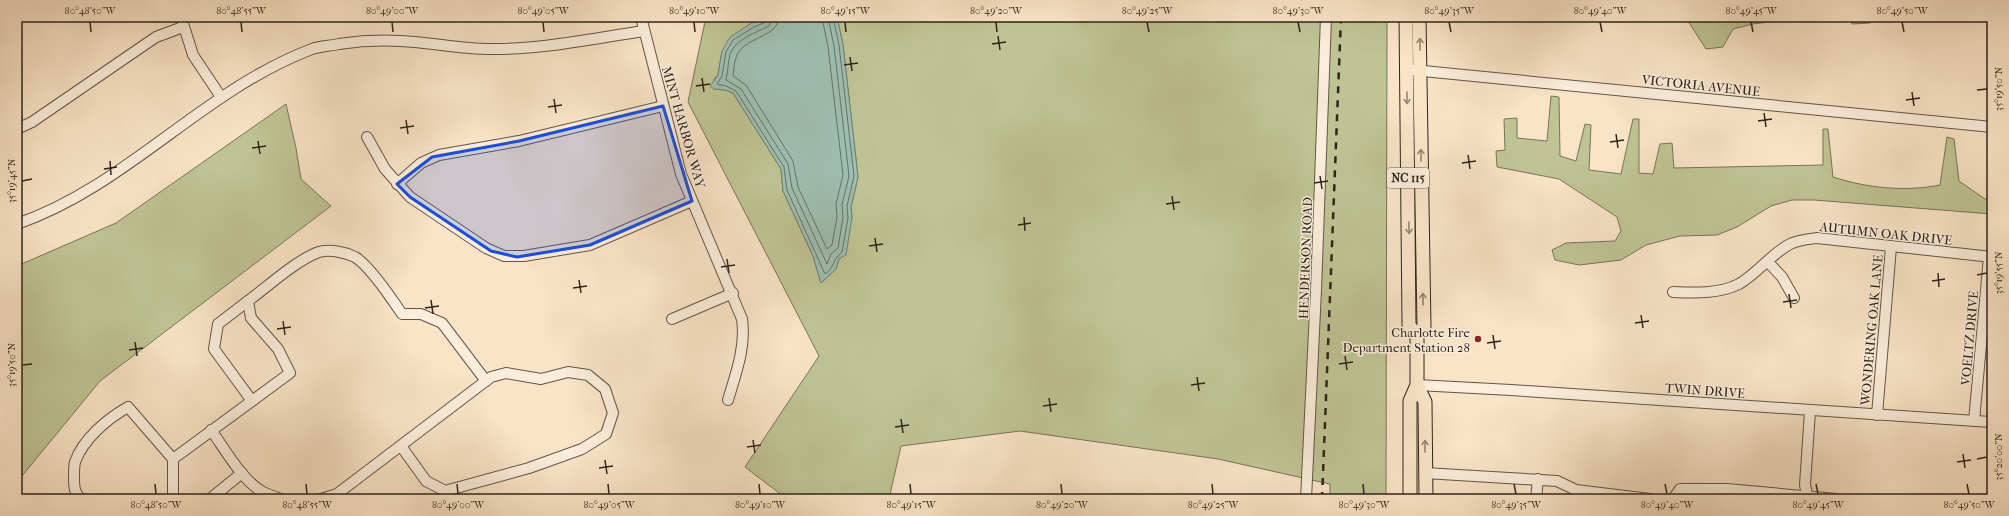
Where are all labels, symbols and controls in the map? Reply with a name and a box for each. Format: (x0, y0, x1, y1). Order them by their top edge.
text: 80°48'50"W (65, 5, 117, 17)
text: 80°48'55"W (216, 5, 267, 17)
text: 80°49'00"W (366, 5, 419, 17)
text: 80°49'05"W (517, 5, 570, 17)
text: 80°49'10"W (669, 5, 720, 17)
text: 80°49'15"W (820, 5, 871, 17)
text: 80°49'20"W (970, 5, 1023, 17)
text: 80°49'25"W (1122, 5, 1174, 17)
text: 80°49'30"W (1273, 5, 1325, 17)
text: 80°49'35"W (1424, 5, 1475, 17)
text: 80°49'40"W (1574, 5, 1627, 17)
text: 80°49'45"W (1725, 5, 1778, 17)
text: 80°49'50"W (1877, 5, 1929, 17)
one-way arrow (1416, 38, 1424, 51)
street label: MINT HARBOR WAY (659, 64, 708, 191)
text: 35°19'50"N (1993, 66, 2005, 111)
street label: VICTORIA AVENUE (1640, 72, 1761, 99)
one-way arrow (1403, 91, 1411, 104)
one-way arrow (1417, 149, 1425, 162)
text: 35°19'45"N (6, 158, 18, 203)
road number: NC 115 (1387, 168, 1429, 188)
street label: HENDERSON ROAD (1296, 197, 1315, 319)
street label: AUTUMN OAK DRIVE (1818, 219, 1953, 248)
one-way arrow (1405, 221, 1413, 234)
text: 35°19'55"N (1993, 251, 2005, 295)
street label: WONDERING OAK LANE (1857, 254, 1886, 407)
street label: VOELTZ DRIVE (1958, 290, 1981, 387)
one-way arrow (1419, 293, 1427, 306)
place label: Charlotte Fire Department Station 28 (1342, 325, 1471, 355)
marker: Charlotte Fire Department Station 28 (1473, 334, 1483, 344)
text: 35°19'50"N (6, 342, 18, 387)
street label: TWIN DRIVE (1664, 380, 1745, 401)
text: 35°20'00"N (1993, 433, 2005, 481)
one-way arrow (1421, 440, 1429, 453)
text: 80°48'50"W (131, 499, 183, 511)
text: 80°48'55"W (282, 499, 333, 511)
text: 80°49'00"W (432, 499, 485, 511)
text: 80°49'05"W (583, 499, 636, 511)
text: 80°49'10"W (735, 499, 786, 511)
text: 80°49'15"W (886, 499, 937, 511)
text: 80°49'20"W (1036, 499, 1089, 511)
text: 80°49'25"W (1188, 499, 1240, 511)
text: 80°49'30"W (1339, 499, 1391, 511)
text: 80°49'35"W (1491, 499, 1542, 511)
text: 80°49'40"W (1641, 499, 1694, 511)
text: 80°49'45"W (1792, 499, 1845, 511)
text: 80°49'50"W (1944, 499, 1996, 511)

